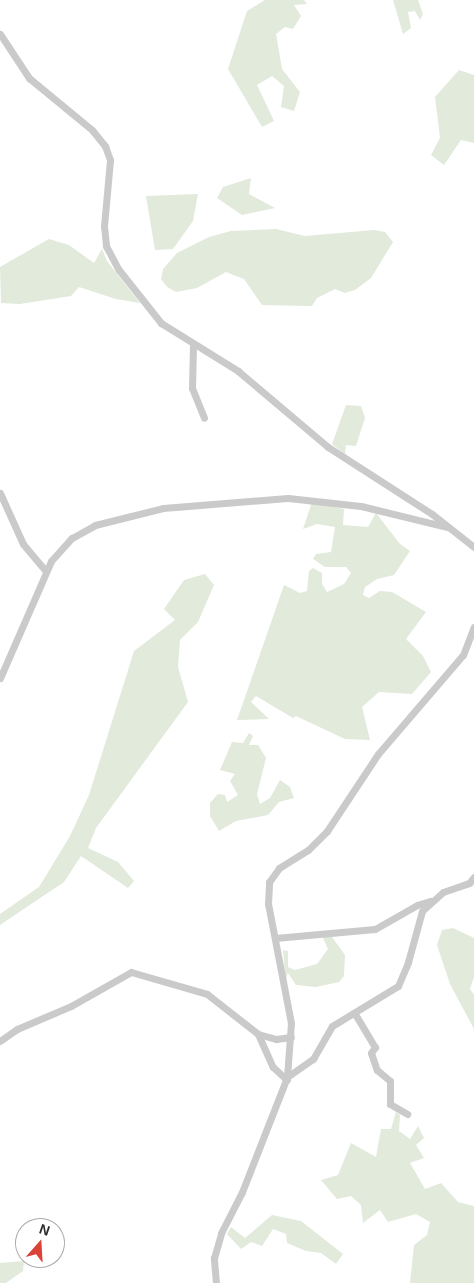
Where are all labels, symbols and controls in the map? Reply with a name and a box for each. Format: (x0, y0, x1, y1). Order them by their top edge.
north arrow (15, 1218, 65, 1268)
text: N (37, 1221, 52, 1239)

